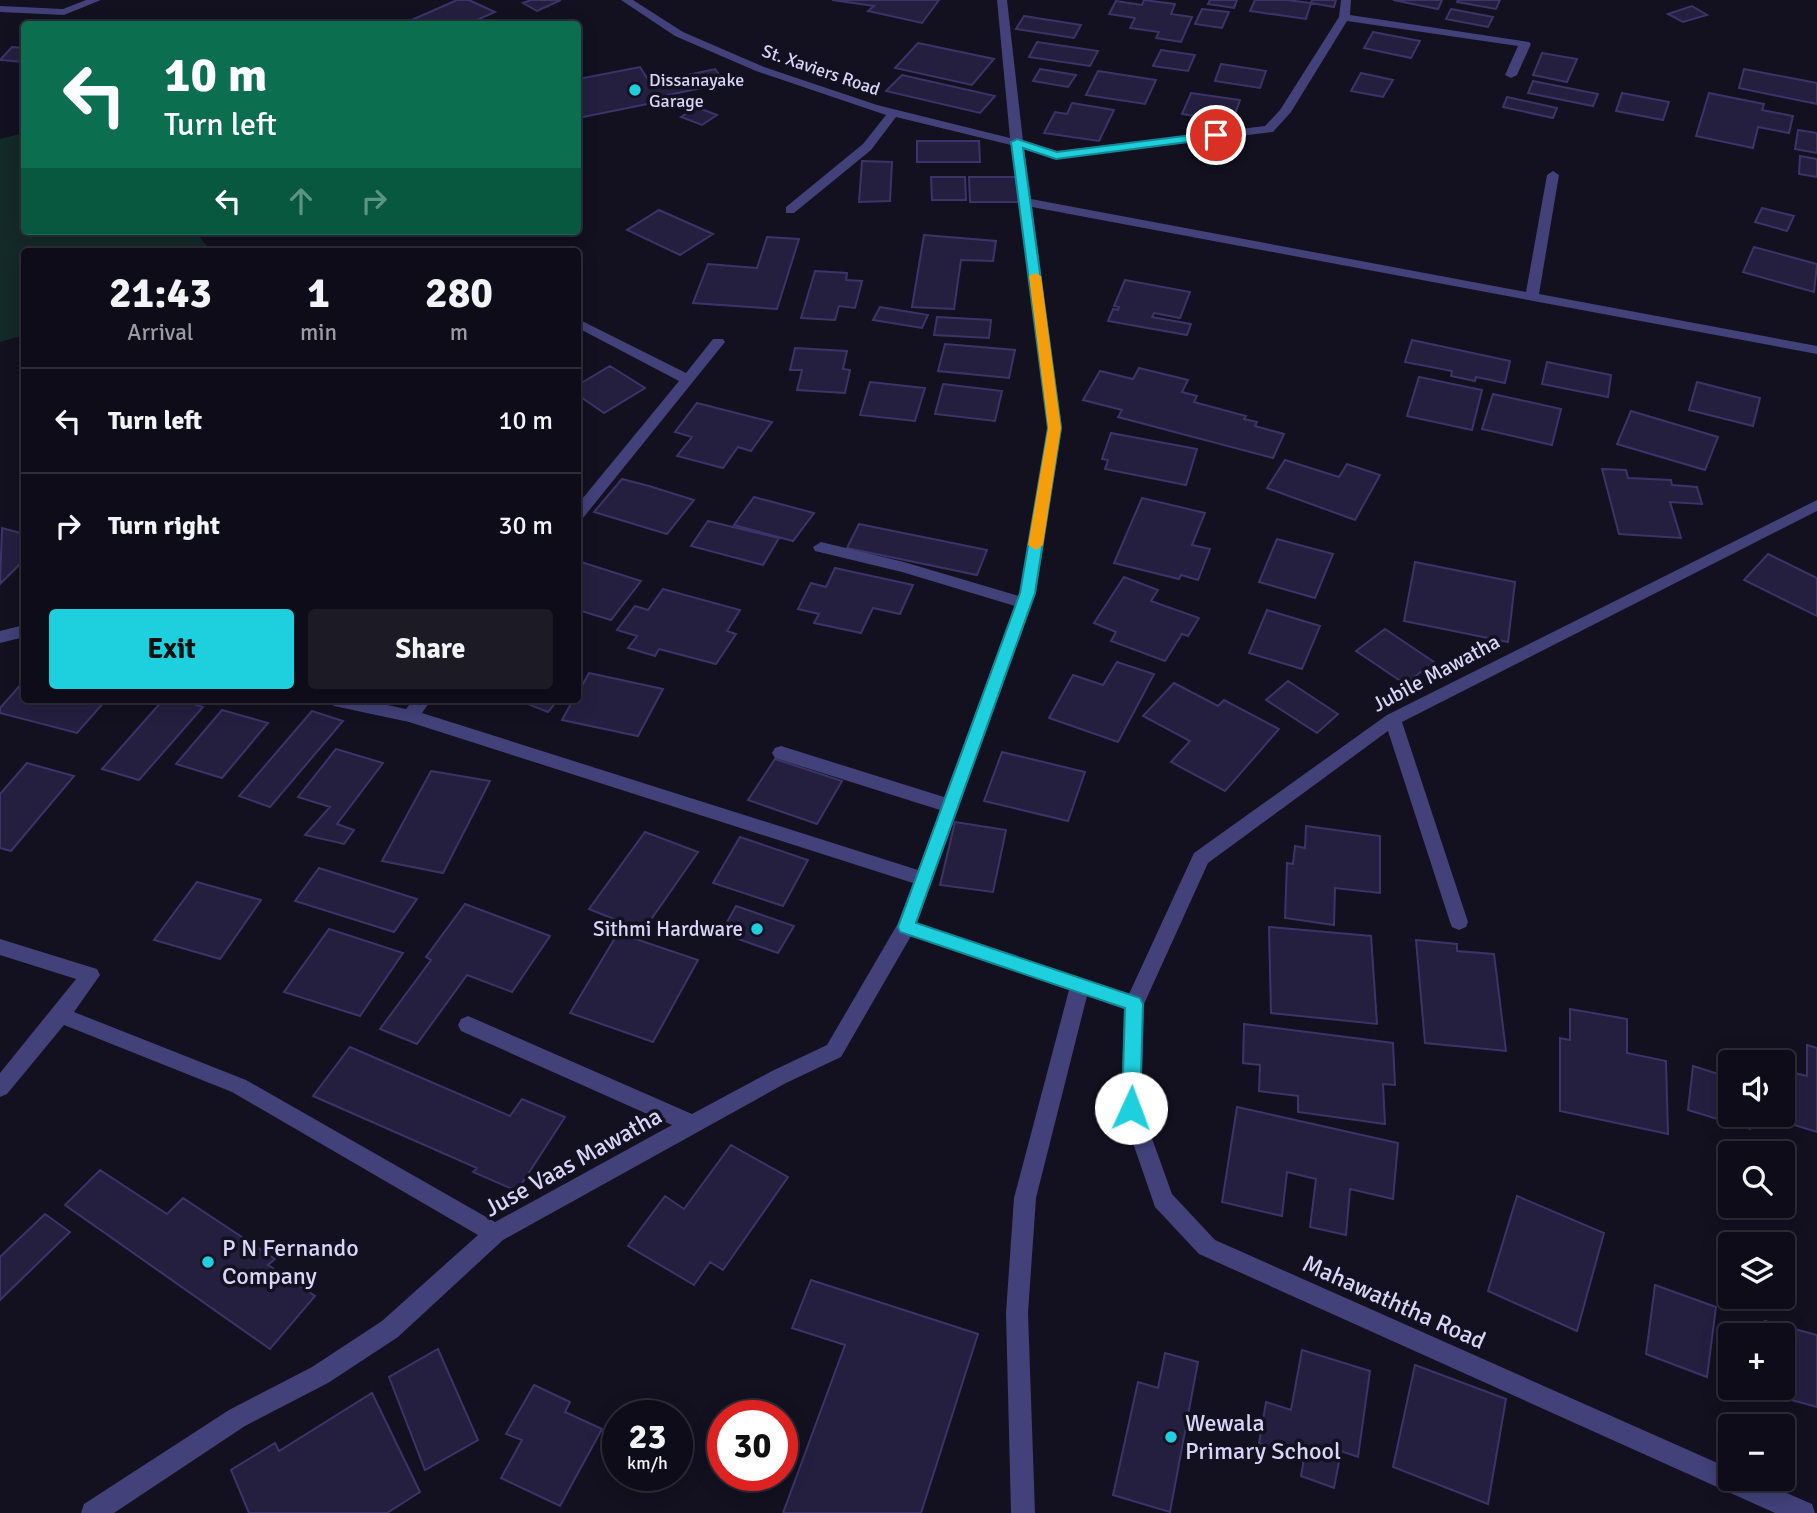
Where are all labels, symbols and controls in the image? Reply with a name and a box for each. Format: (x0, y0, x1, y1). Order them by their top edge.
street label: St. Xaviers Road (759, 40, 883, 100)
text: 10 m (164, 45, 267, 105)
icon: left (49, 49, 140, 140)
place label: Dissanayake Garage (649, 69, 744, 112)
marker: Dissanayake Garage (627, 82, 643, 98)
text: Turn left (164, 105, 277, 144)
pin (1186, 105, 1246, 165)
icon: arrive (1197, 116, 1235, 154)
icon: left (209, 182, 247, 220)
icon: ahead (282, 182, 320, 220)
icon: right (355, 182, 393, 220)
text: 21:43 (109, 268, 212, 319)
text: 1 (307, 268, 330, 319)
text: 280 (425, 268, 493, 319)
text: Arrival (127, 318, 194, 347)
text: min (300, 318, 337, 347)
text: m (450, 318, 468, 347)
icon: left (49, 402, 87, 440)
text: Turn left (108, 405, 202, 437)
text: 10 m (498, 405, 553, 437)
icon: right (49, 507, 87, 545)
text: Turn right (108, 510, 220, 542)
text: 30 m (498, 510, 553, 542)
button: Exit (49, 609, 294, 689)
button: Share (308, 609, 553, 689)
street label: Jubile Mawatha (1368, 628, 1504, 718)
place label: Sithmi Hardware (593, 916, 743, 942)
marker: Sithmi Hardware (749, 921, 765, 937)
map controls (1718, 1050, 1795, 1491)
button: sound (1718, 1050, 1795, 1127)
position arrow (1094, 1071, 1168, 1145)
street label: Juse Vaas Mawatha (479, 1101, 667, 1223)
button: search (1718, 1141, 1795, 1218)
button: layers (1718, 1232, 1795, 1309)
place label: P N Fernando Company (222, 1233, 359, 1291)
street label: Mahawaththa Road (1298, 1248, 1490, 1356)
marker: P N Fernando Company (200, 1254, 216, 1270)
button: + (1718, 1323, 1795, 1400)
speed limit sign: 30 (707, 1400, 798, 1491)
place label: Wewala Primary School (1185, 1408, 1341, 1466)
button: − (1718, 1414, 1795, 1491)
text: 23 (629, 1415, 666, 1458)
marker: Wewala Primary School (1163, 1429, 1179, 1445)
text: km/h (627, 1452, 668, 1474)

